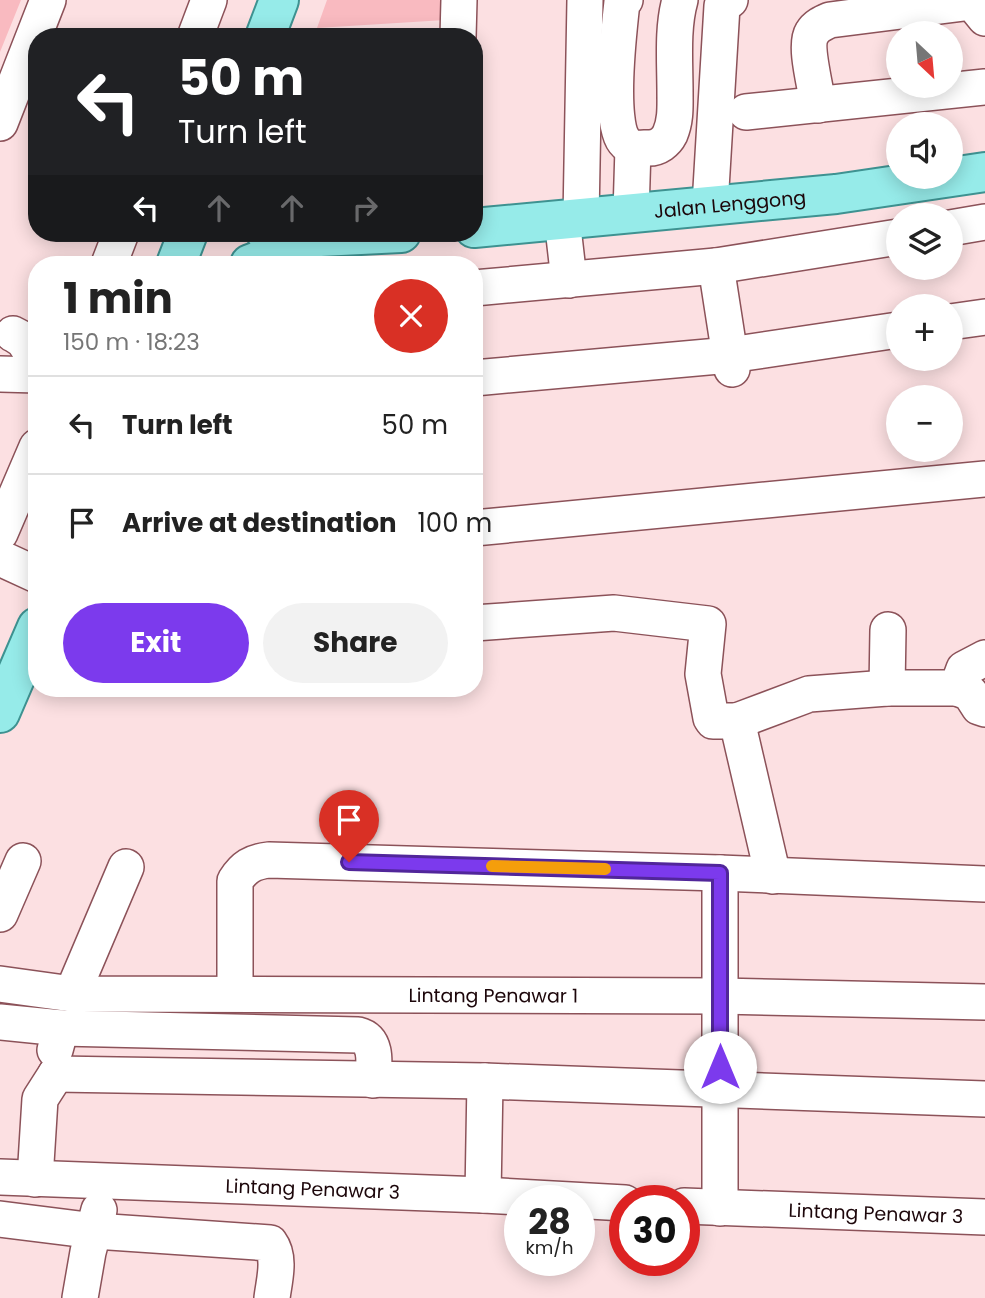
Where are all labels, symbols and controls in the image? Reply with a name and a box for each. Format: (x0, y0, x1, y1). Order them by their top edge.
north arrow (886, 21, 962, 98)
map controls (886, 21, 963, 462)
text: 50 m (178, 44, 304, 112)
icon: left (63, 56, 154, 147)
text: Turn left (178, 109, 307, 154)
button: sound (886, 112, 963, 189)
street label: Jalan Lenggong (653, 183, 807, 225)
icon: left (127, 189, 165, 227)
icon: ahead (200, 189, 238, 227)
icon: ahead (273, 189, 311, 227)
icon: right (346, 189, 384, 227)
button: layers (886, 203, 963, 280)
text: 1 min (63, 269, 173, 328)
button: close (374, 279, 448, 353)
button: + (886, 294, 963, 371)
text: 150 m · 18:23 (63, 326, 200, 358)
button: − (886, 385, 963, 462)
icon: left (63, 406, 101, 444)
text: Turn left (122, 407, 233, 443)
text: 50 m (382, 407, 448, 443)
icon: arrive (63, 504, 101, 542)
text: Arrive at destination (122, 505, 397, 541)
text: 100 m (418, 505, 492, 541)
button: Exit (63, 603, 249, 683)
button: Share (263, 603, 448, 683)
pin (319, 790, 379, 862)
icon: arrive (330, 801, 368, 839)
street label: Lintang Penawar 1 (409, 982, 578, 1009)
position arrow (683, 1030, 757, 1104)
street label: Lintang Penawar 3 (225, 1172, 401, 1205)
speed limit sign: 30 (609, 1185, 700, 1276)
street label: Lintang Penawar 3 (788, 1196, 964, 1230)
text: 28 (528, 1197, 571, 1246)
text: km/h (526, 1235, 573, 1260)

